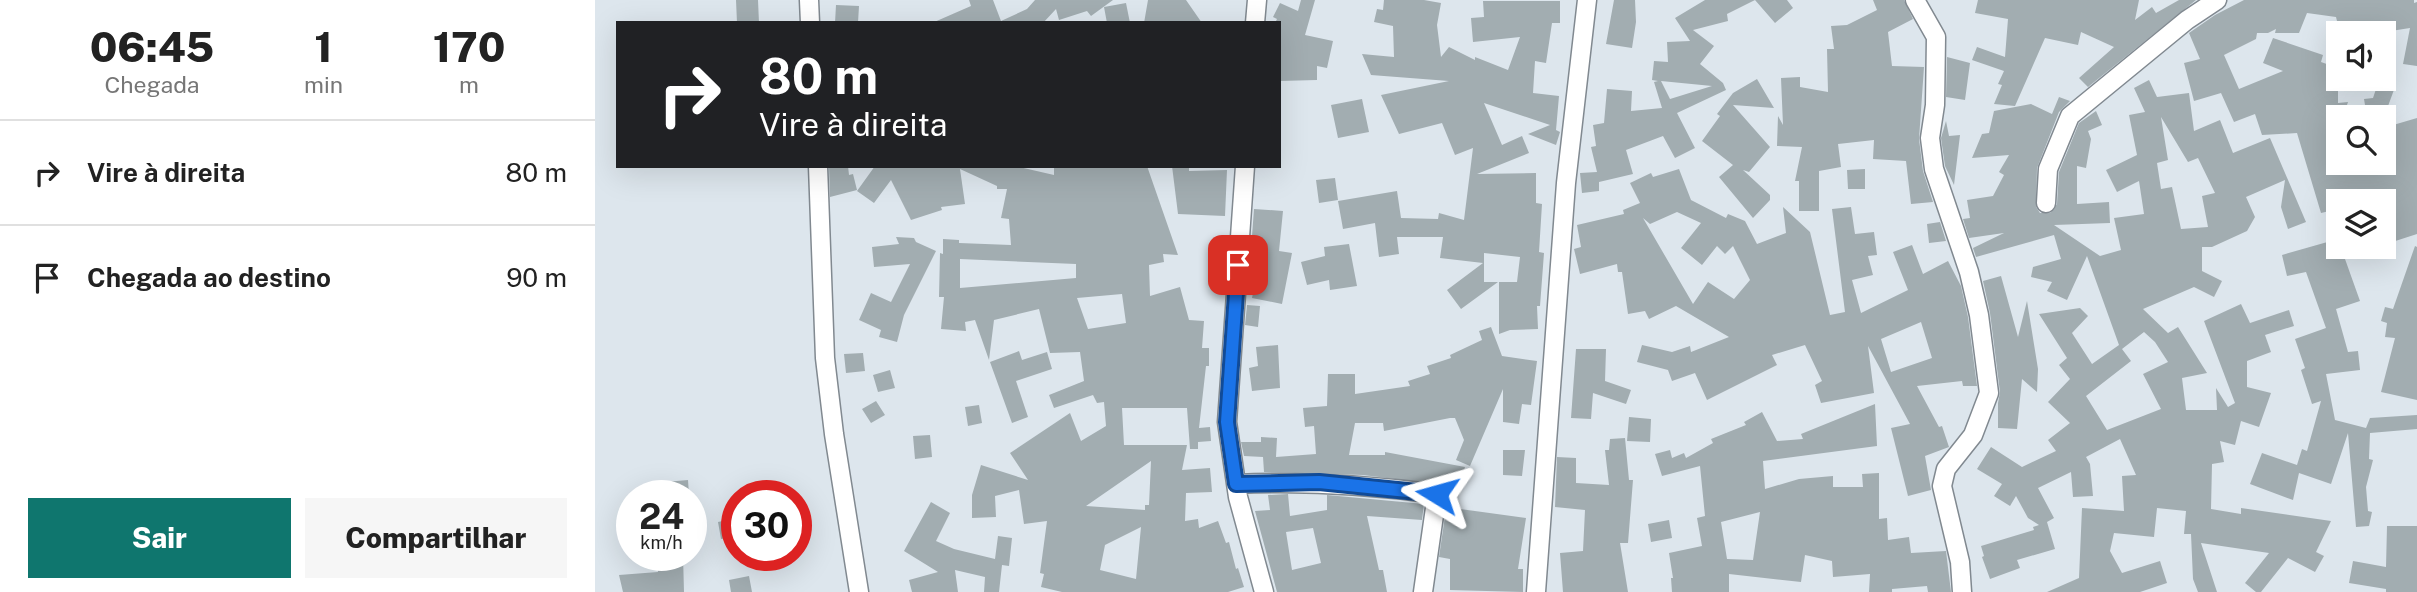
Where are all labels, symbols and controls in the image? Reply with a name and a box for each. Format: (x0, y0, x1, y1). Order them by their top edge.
map controls (2326, 21, 2396, 259)
button: sound (2326, 21, 2396, 91)
text: 06:45 (90, 22, 214, 71)
text: 1 (314, 22, 333, 71)
text: 170 (433, 22, 505, 71)
text: 80 m (759, 47, 878, 105)
icon: right (644, 49, 735, 140)
text: Chegada (104, 71, 200, 98)
text: min (304, 71, 343, 98)
text: m (459, 71, 479, 98)
button: search (2326, 105, 2396, 175)
text: Vire à direita (759, 106, 947, 143)
icon: right (28, 154, 66, 192)
text: Vire à direita (87, 157, 245, 188)
text: 80 m (506, 157, 567, 188)
button: layers (2326, 189, 2396, 259)
pin (1208, 235, 1268, 295)
icon: arrive (1219, 246, 1257, 284)
icon: arrive (28, 259, 66, 297)
text: Chegada ao destino (87, 262, 331, 293)
text: 90 m (506, 262, 567, 293)
position arrow (1400, 457, 1474, 531)
speed limit sign: 30 (721, 480, 812, 571)
text: 24 (639, 496, 684, 537)
button: Sair (28, 498, 291, 578)
button: Compartilhar (305, 498, 567, 578)
text: km/h (640, 532, 683, 553)

